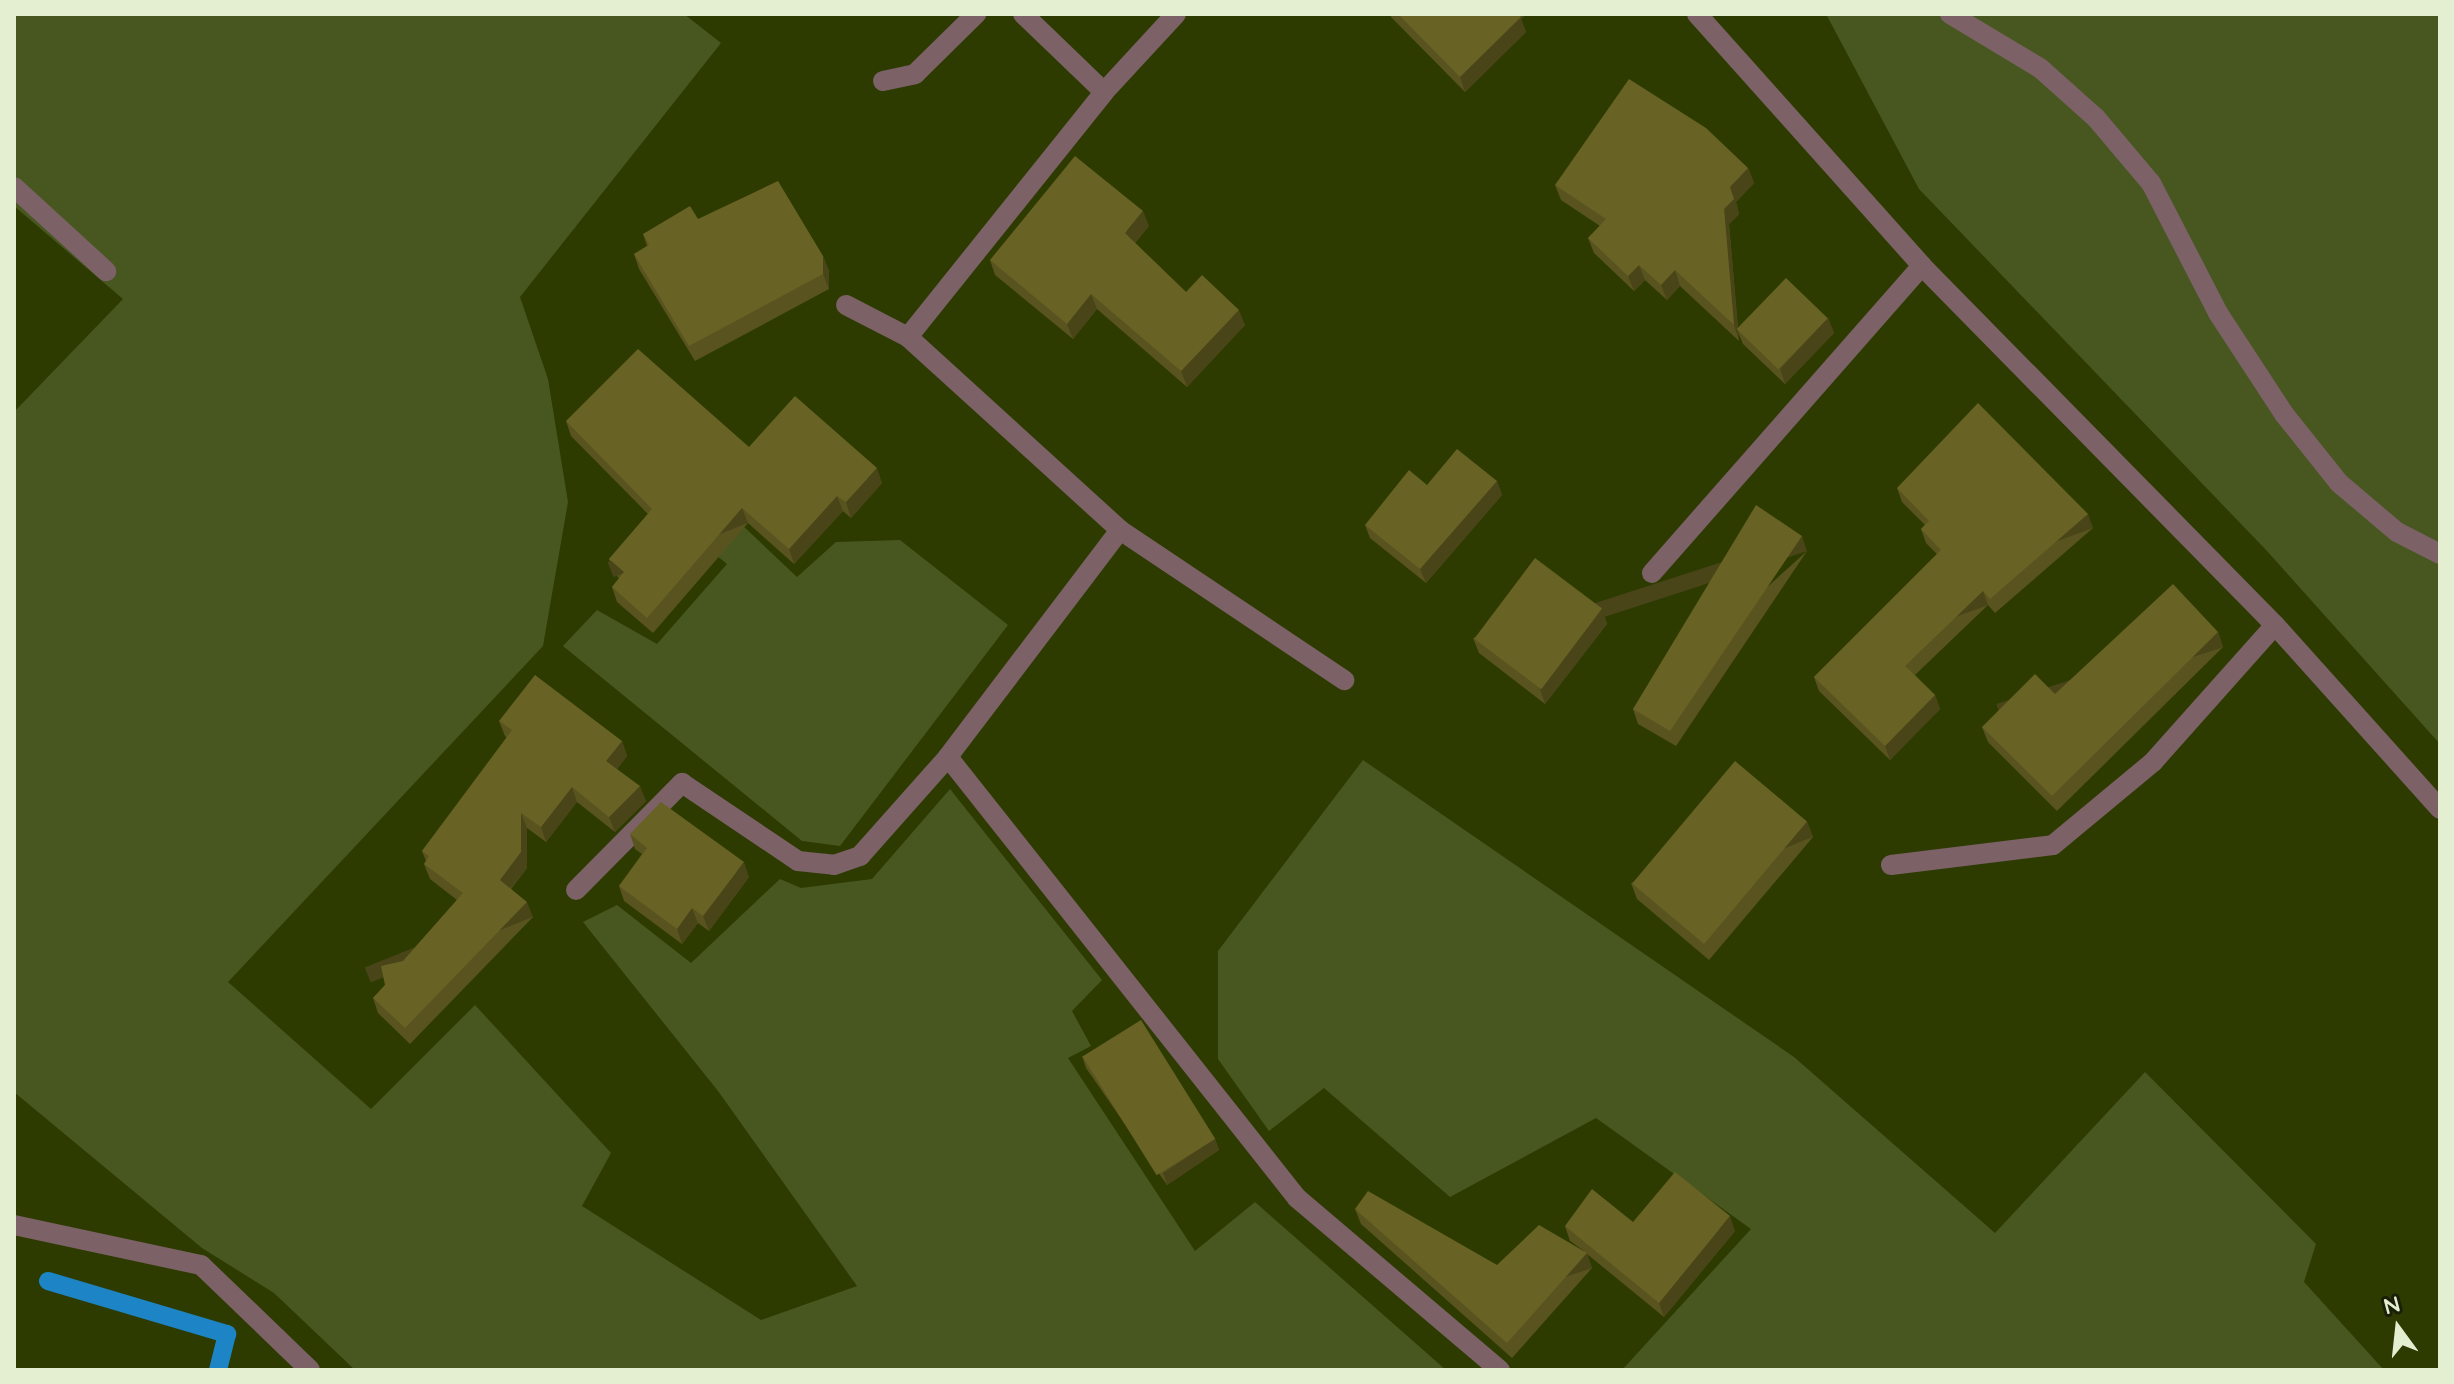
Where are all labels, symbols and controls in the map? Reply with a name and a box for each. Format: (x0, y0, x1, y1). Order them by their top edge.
north arrow (2358, 1288, 2438, 1368)
text: N (2380, 1289, 2403, 1320)

